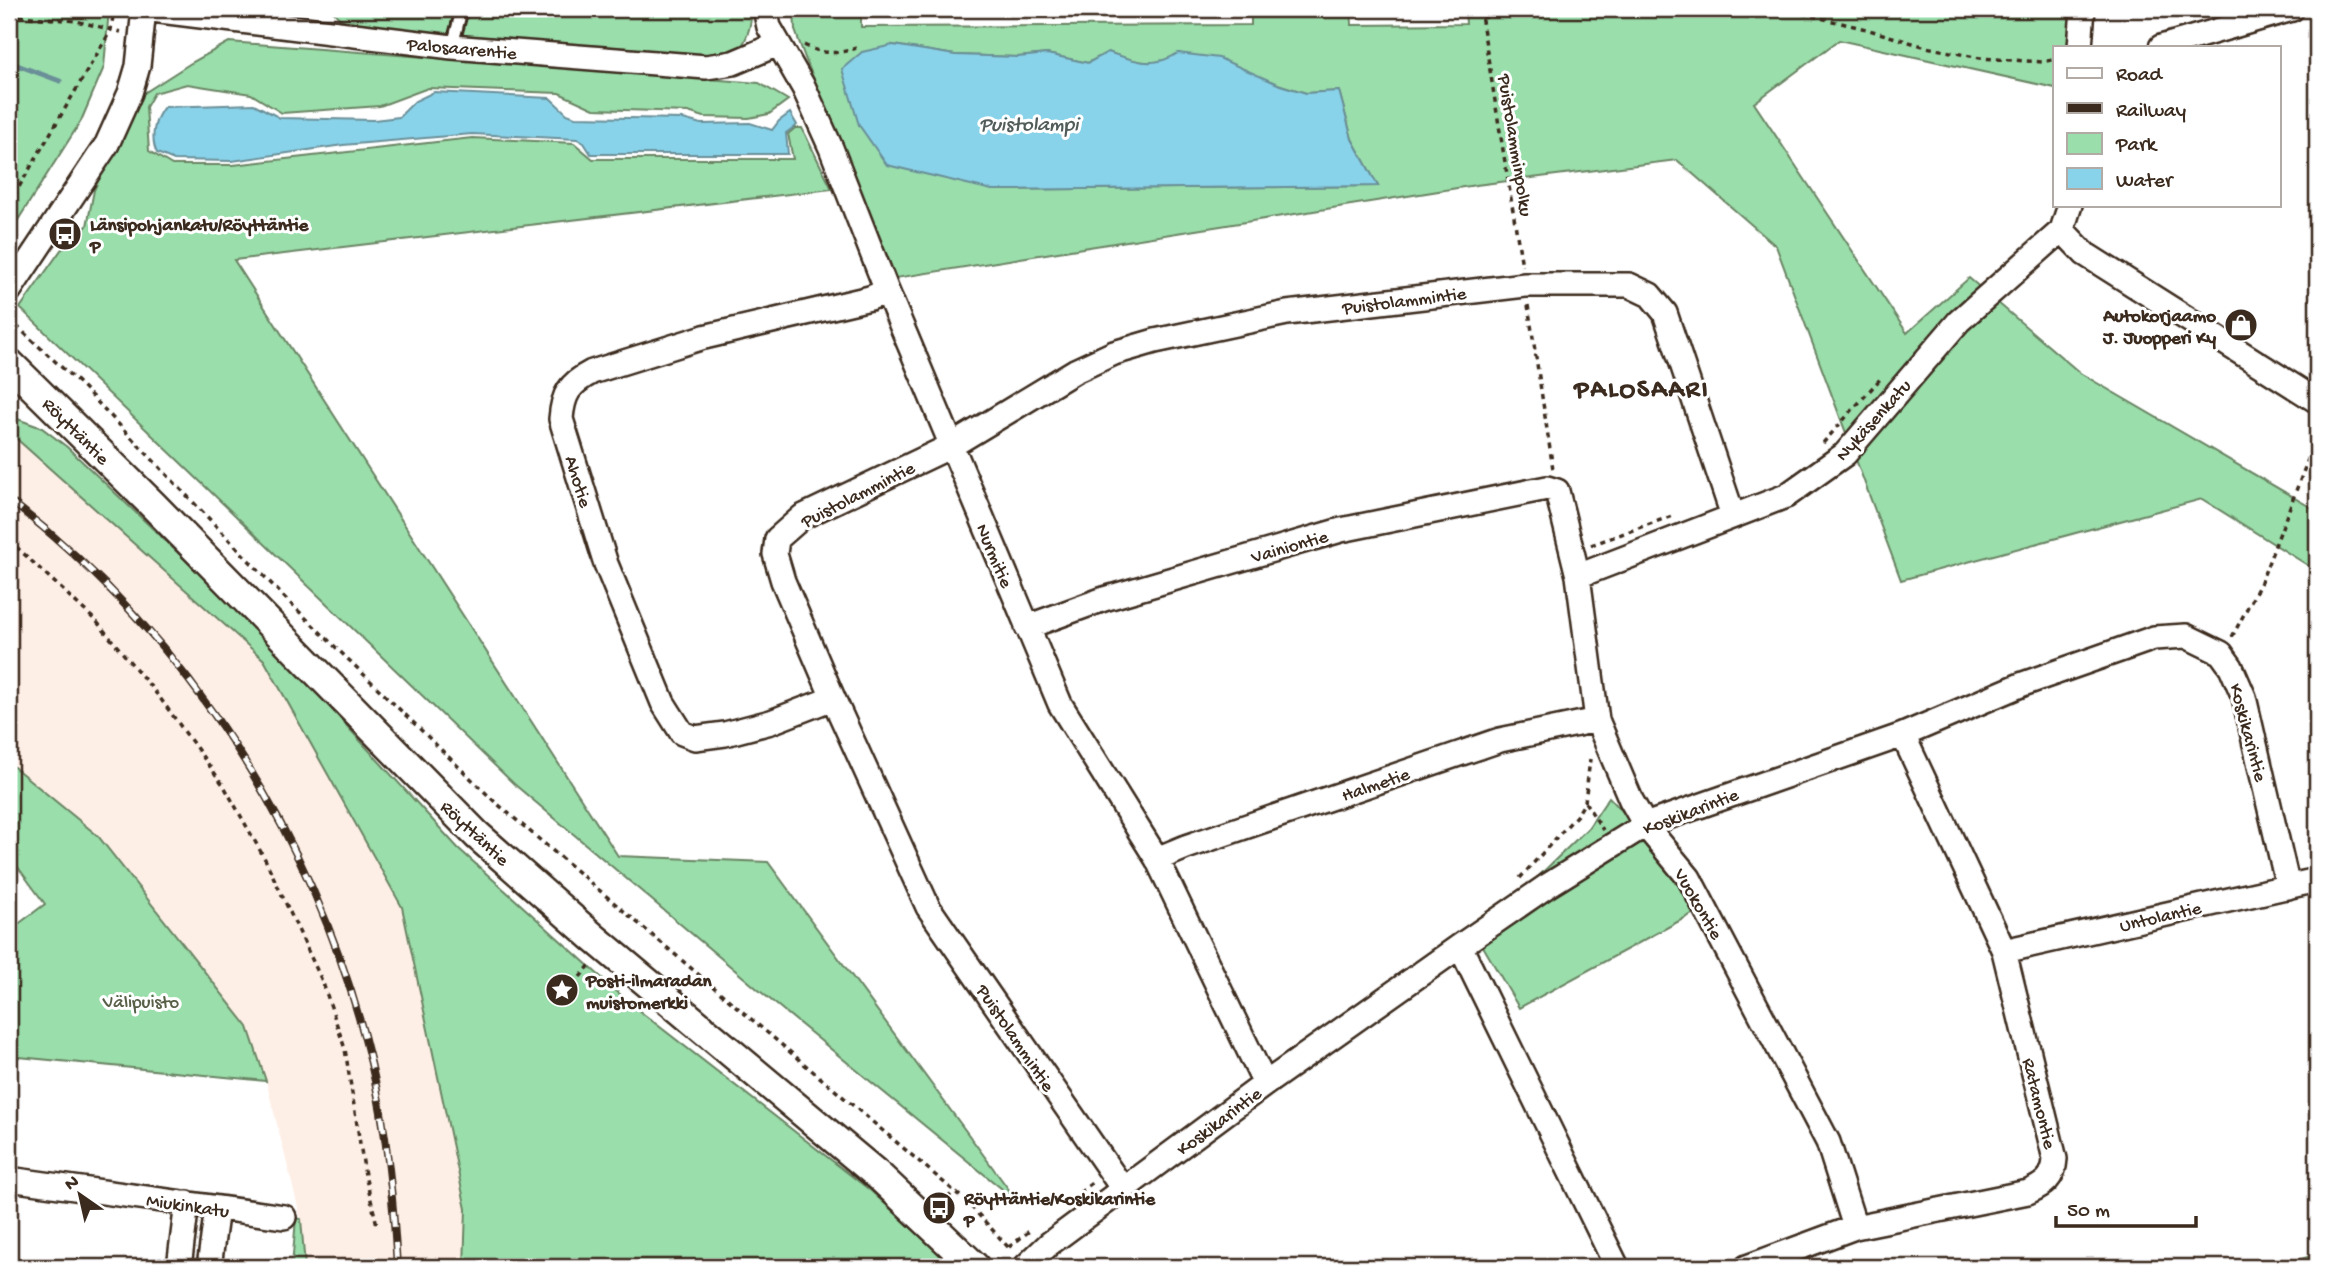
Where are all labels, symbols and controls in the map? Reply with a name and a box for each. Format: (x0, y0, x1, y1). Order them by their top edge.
street label: Palosaarentie (405, 34, 518, 67)
legend (2053, 46, 2280, 206)
text: Road (2116, 64, 2164, 89)
street label: Puistolamminpolku (1491, 72, 1536, 218)
text: Railway (2116, 100, 2186, 125)
water label: Puistolampi (979, 114, 1081, 139)
text: Park (2115, 134, 2159, 159)
text: Water (2116, 170, 2174, 195)
bus stop icon: Länsipohjankatu/Röyttäntie P (46, 215, 84, 253)
place label: Länsipohjankatu/Röyttäntie P (89, 215, 310, 260)
street label: Puistolammintie (1340, 283, 1468, 322)
place label: Autokorjaamo J. Juopperi Ky (2102, 306, 2217, 351)
shop icon: Autokorjaamo J. Juopperi Ky (2222, 306, 2260, 344)
district label: PALOSAARI (1572, 376, 1710, 407)
street label: Nykäsenkatu (1832, 376, 1917, 467)
street label: Röyttäntie (36, 394, 113, 471)
street label: Ahotie (558, 453, 595, 511)
street label: Puistolammintie (797, 457, 920, 535)
street label: Nurmitie (969, 521, 1017, 592)
street label: Vainiontie (1248, 526, 1331, 571)
street label: Koskikarintie (2223, 681, 2271, 785)
street label: Halmetie (1339, 764, 1413, 809)
street label: Koskikarintie (1640, 784, 1742, 842)
street label: Röyttäntie (434, 797, 513, 872)
street label: Vuokontie (1667, 864, 1727, 945)
street label: Untolantie (2118, 898, 2204, 939)
place icon: Posti-ilmaradan muistomerkki (543, 971, 581, 1009)
place label: Posti-ilmaradan muistomerkki (585, 971, 712, 1016)
street label: Puistolammintie (969, 980, 1059, 1097)
park label: Välipuisto (102, 992, 179, 1015)
street label: Ratamontie (2015, 1056, 2060, 1152)
street label: Koskikarintie (1173, 1083, 1267, 1162)
north arrow (46, 1160, 116, 1230)
text: N (61, 1171, 84, 1197)
scale bar (2056, 1185, 2196, 1229)
bus stop icon: Röyttäntie/Koskikarintie P (920, 1189, 958, 1227)
place label: Röyttäntie/Koskikarintie P (963, 1189, 1156, 1234)
street label: Miukinkatu (145, 1190, 231, 1225)
text: 50 m (2067, 1200, 2110, 1225)

